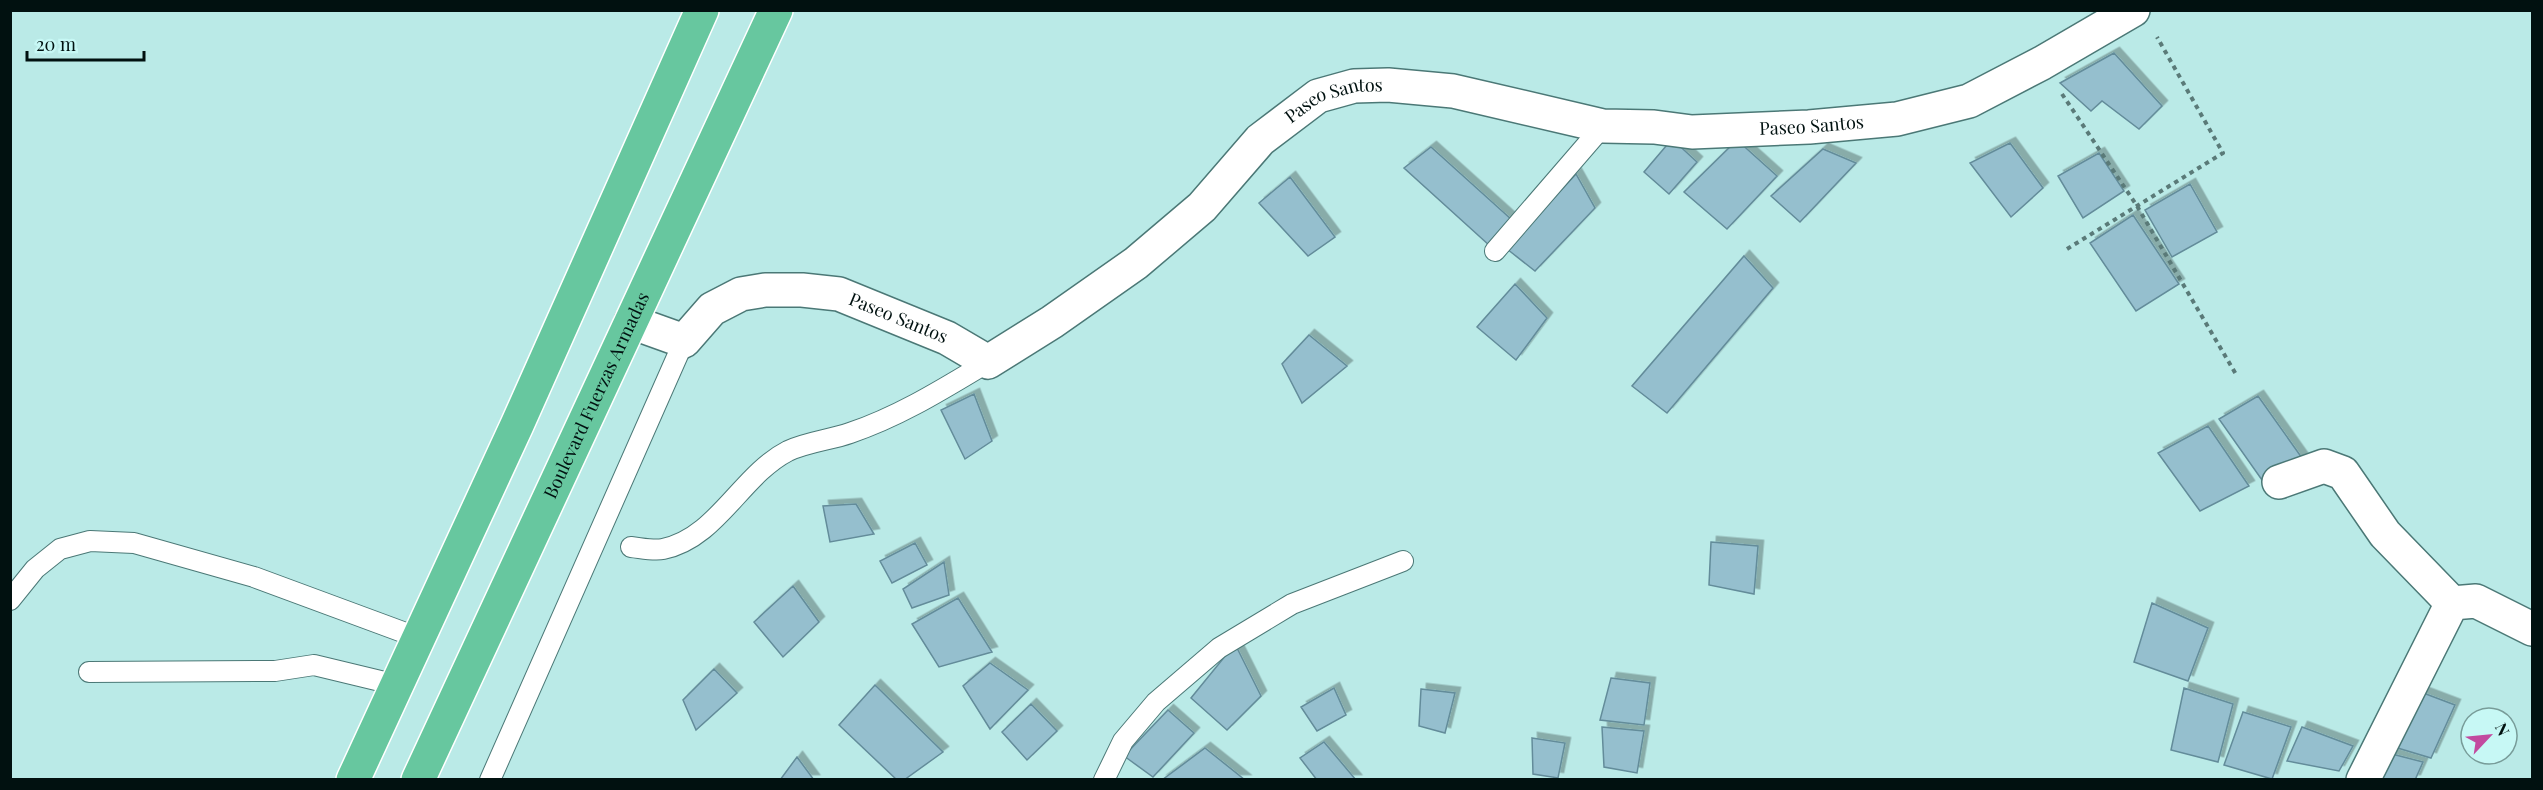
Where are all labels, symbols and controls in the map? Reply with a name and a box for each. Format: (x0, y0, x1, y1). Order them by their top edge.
scale bar (27, 24, 144, 62)
text: 20 m (36, 32, 76, 56)
street label: Paseo Santos (1279, 72, 1383, 128)
street label: Paseo Santos (1759, 109, 1865, 140)
street label: Paseo Santos (846, 286, 952, 348)
street label: Boulevard Fuerzas Armadas (538, 288, 654, 502)
north arrow (2459, 706, 2519, 766)
text: N (2491, 719, 2515, 739)

